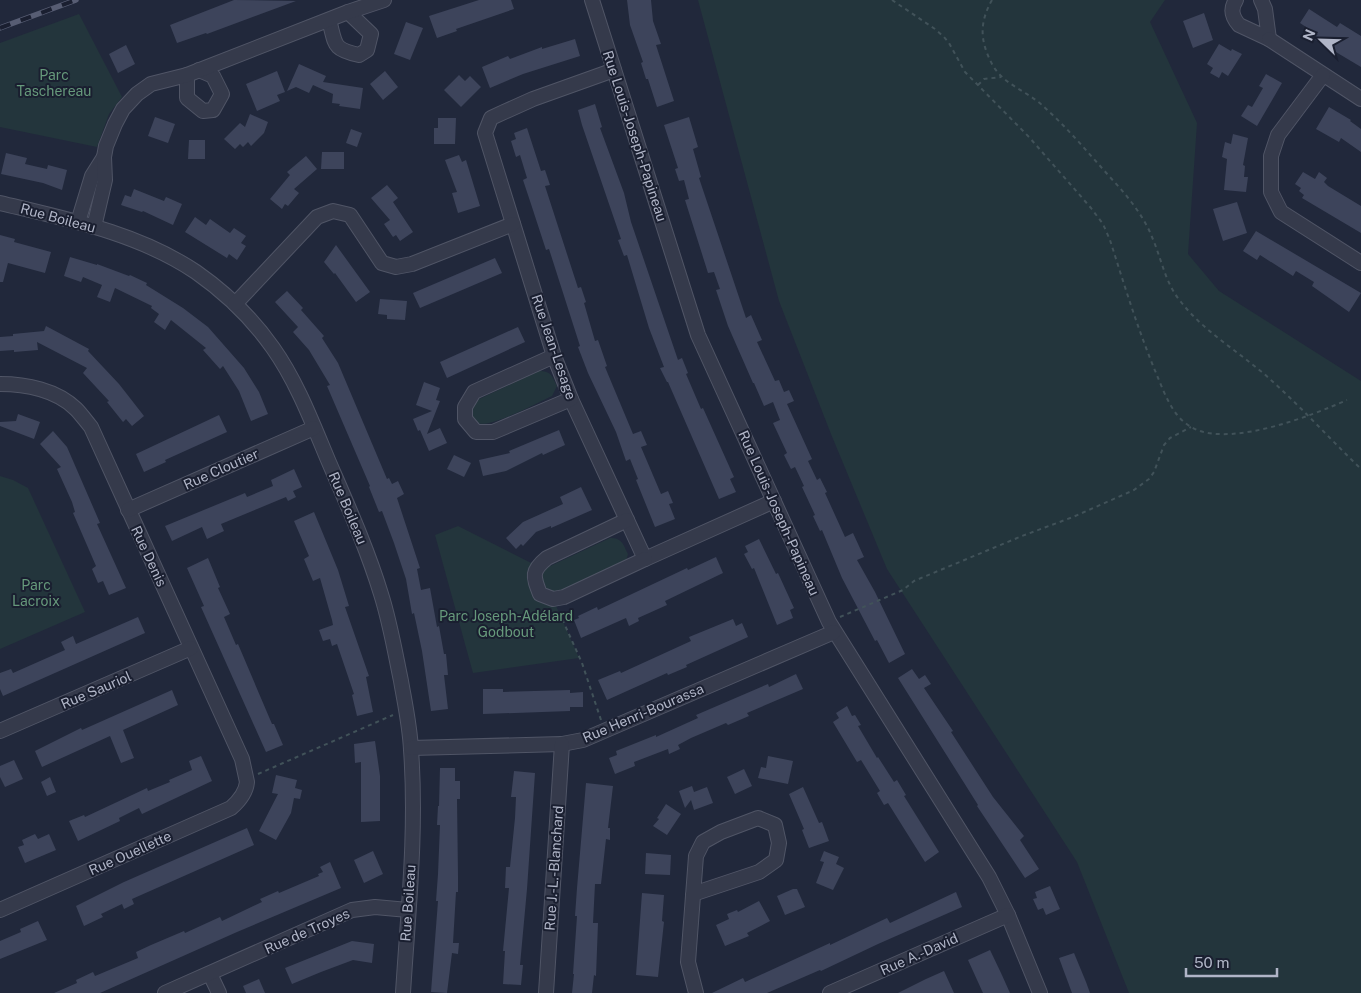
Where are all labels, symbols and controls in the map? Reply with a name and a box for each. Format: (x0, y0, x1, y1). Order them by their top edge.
north arrow (1296, 15, 1346, 65)
text: N (1300, 27, 1319, 43)
street label: Rue Louis-Joseph-Papineau (600, 48, 670, 224)
park label: Parc Taschereau (17, 67, 91, 99)
street label: Rue Boileau (19, 200, 97, 236)
street label: Rue Jean-Lesage (529, 292, 580, 402)
street label: Rue Louis-Joseph-Papineau (735, 428, 823, 598)
street label: Rue Cloutier (181, 445, 261, 493)
street label: Rue Boileau (326, 469, 370, 547)
street label: Rue Denis (128, 523, 170, 589)
park label: Parc Lacroix (12, 577, 60, 609)
park label: Parc Joseph-Adélard Godbout (439, 608, 573, 640)
street label: Rue Sauriol (58, 668, 134, 712)
street label: Rue Henri-Bourassa (580, 680, 706, 746)
street label: Rue J.-L.-Blanchard (542, 805, 566, 931)
street label: Rue Ouellette (86, 828, 174, 878)
street label: Rue Boileau (397, 864, 419, 942)
street label: Rue de Troyes (262, 905, 352, 957)
street label: Rue A.-David (878, 930, 960, 978)
scale bar (1186, 946, 1277, 978)
text: 50 m (1194, 954, 1229, 971)

